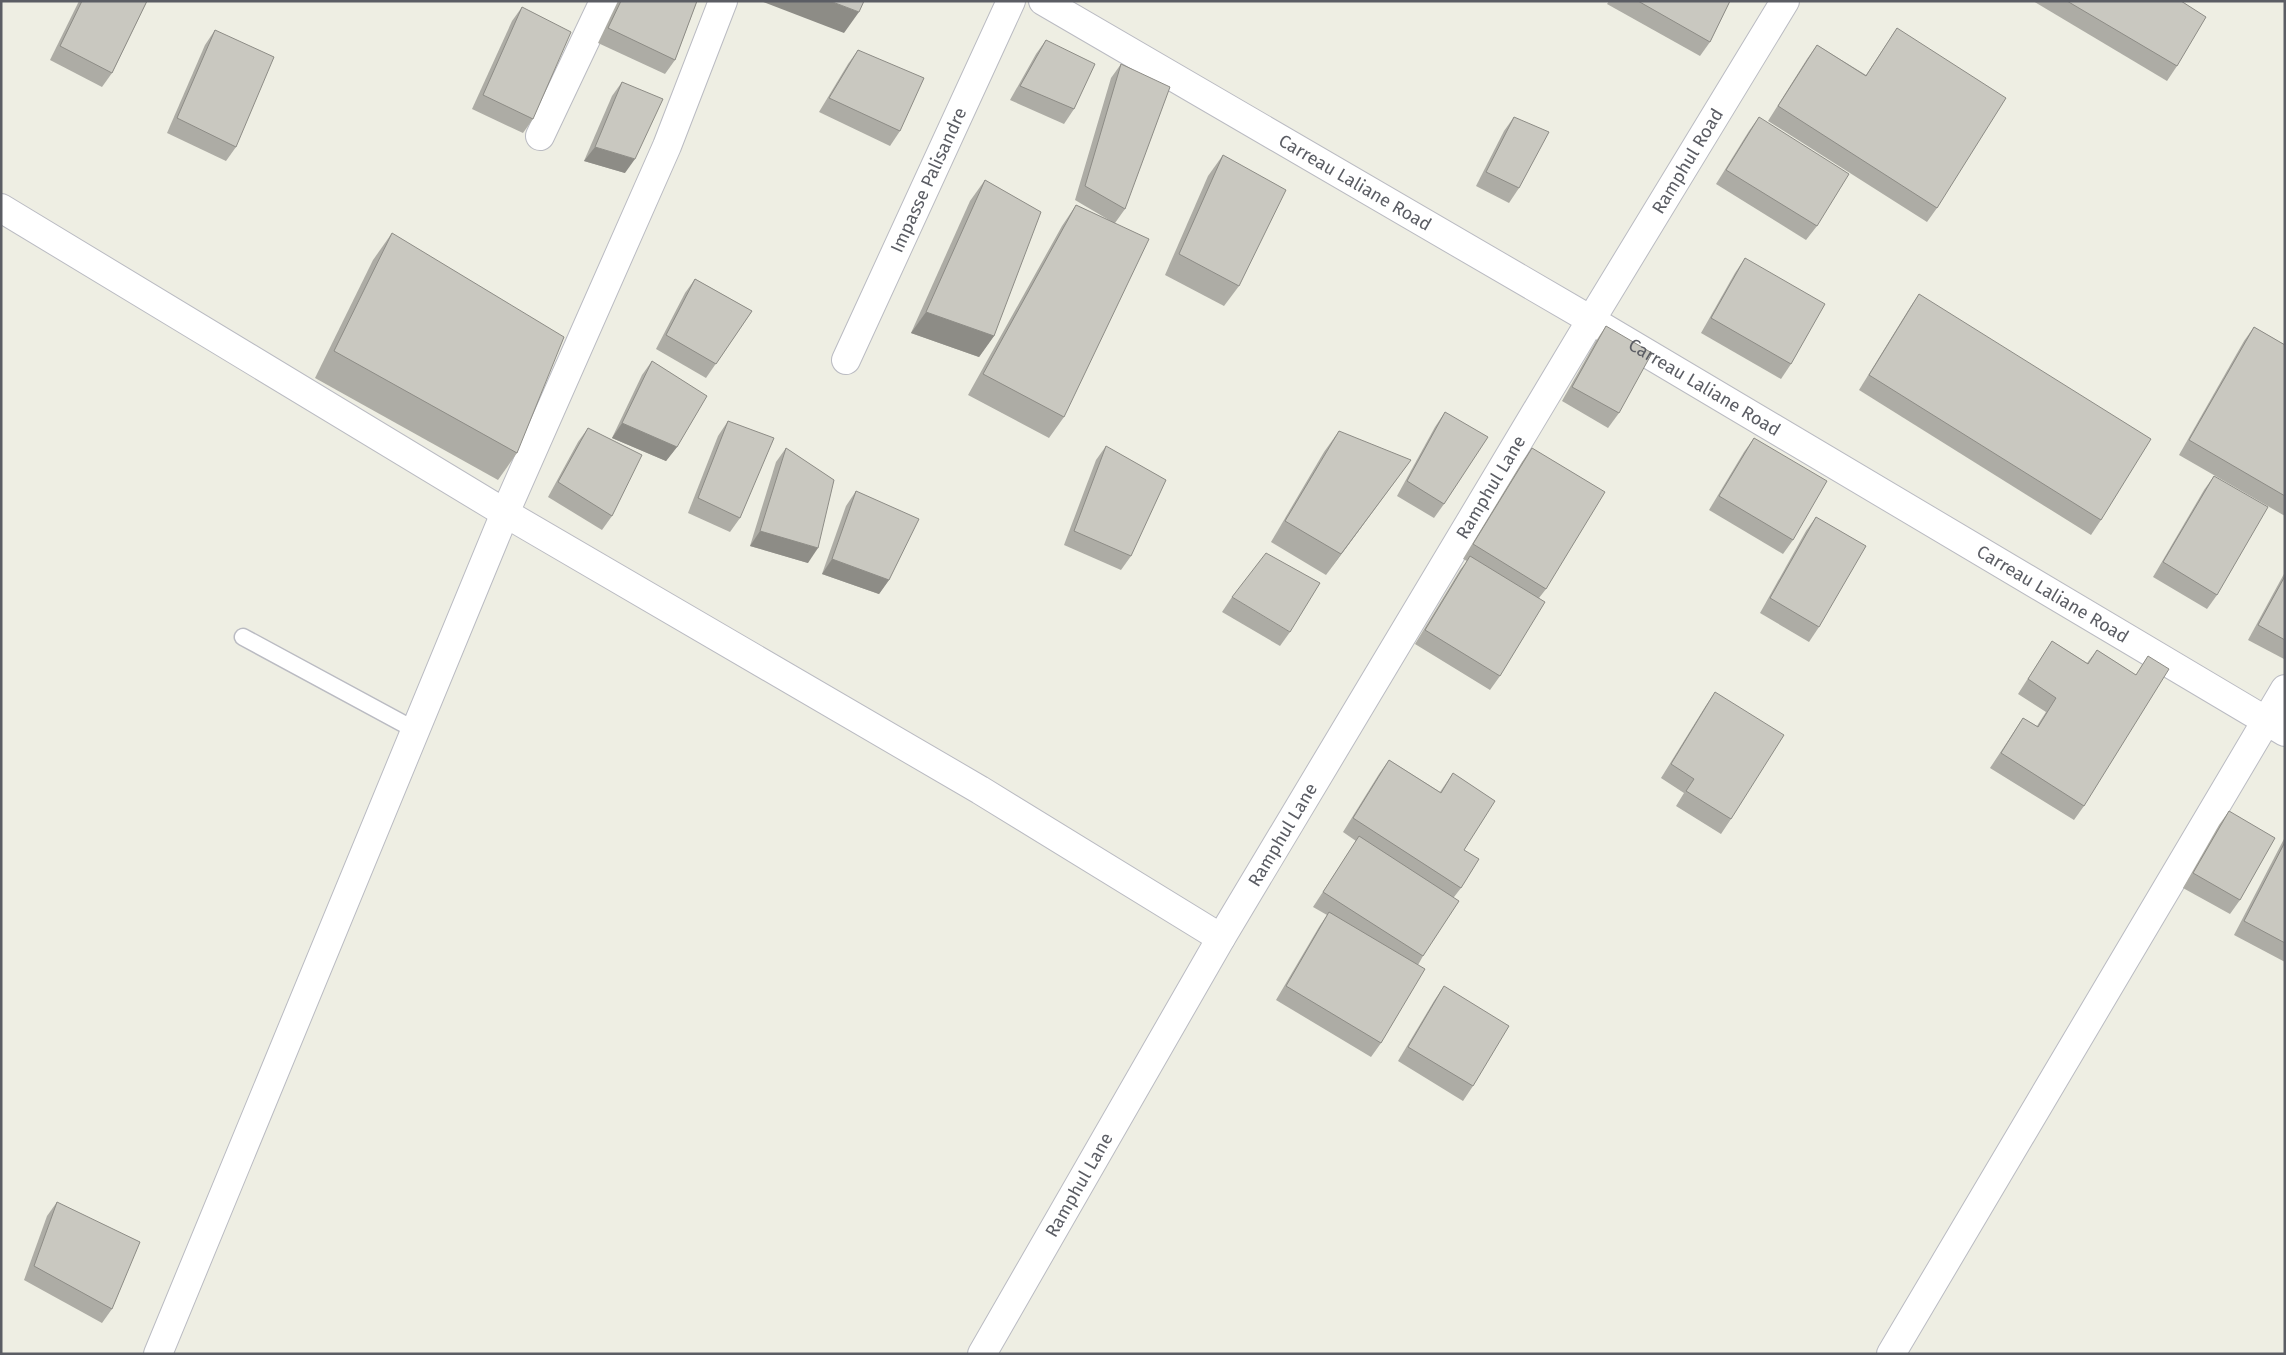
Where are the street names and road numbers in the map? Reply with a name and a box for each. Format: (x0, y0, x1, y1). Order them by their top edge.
street label: Impasse Palisandre (886, 104, 972, 256)
street label: Ramphul Road (1647, 104, 1728, 218)
street label: Carreau Laliane Road (1275, 130, 1435, 236)
street label: Carreau Laliane Road (1624, 334, 1784, 441)
street label: Ramphul Lane (1451, 432, 1530, 543)
street label: Carreau Laliane Road (1973, 540, 2133, 648)
street label: Ramphul Lane (1243, 779, 1322, 891)
street label: Ramphul Lane (1041, 1129, 1118, 1241)

